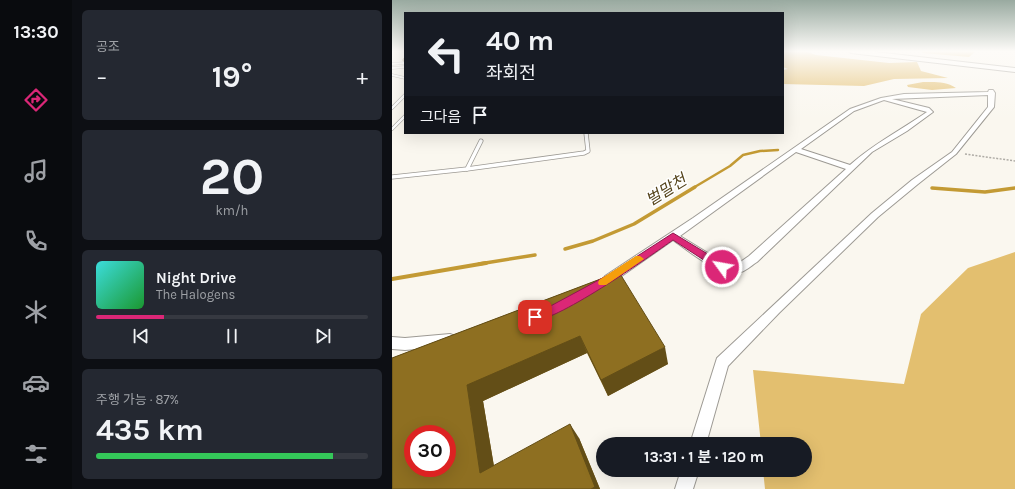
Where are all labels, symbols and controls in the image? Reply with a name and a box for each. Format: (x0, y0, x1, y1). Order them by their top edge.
text: 13:30 (13, 21, 59, 43)
text: 40 m (486, 24, 554, 57)
icon: left (420, 28, 472, 80)
text: 공조 (96, 39, 120, 54)
text: 19° (212, 59, 252, 95)
text: 좌회전 (486, 62, 536, 84)
text: − (96, 64, 108, 90)
text: + (356, 64, 368, 90)
icon: directions (22, 86, 50, 114)
icon: arrive (469, 104, 491, 126)
text: 그다음 (420, 108, 461, 126)
text: 20 (200, 146, 264, 207)
icon: music (22, 157, 50, 185)
water label: 벌말천 (642, 169, 692, 210)
text: km/h (216, 203, 248, 218)
icon: phone (22, 227, 50, 255)
position arrow (701, 246, 743, 288)
text: Night Drive (156, 269, 236, 287)
text: The Halogens (156, 287, 235, 302)
icon: climate (22, 298, 50, 326)
pin (518, 300, 552, 334)
icon: arrive (524, 306, 546, 328)
icon: previous (130, 325, 152, 347)
icon: pause (221, 325, 243, 347)
icon: next (312, 325, 334, 347)
icon: car (22, 369, 50, 397)
text: 주행 가능 · 87% (96, 392, 179, 407)
text: 435 km (96, 412, 204, 448)
speed limit sign: 30 (404, 425, 456, 477)
icon: filters (22, 440, 50, 468)
text: 13:31 · 1 분 · 120 m (644, 448, 764, 466)

